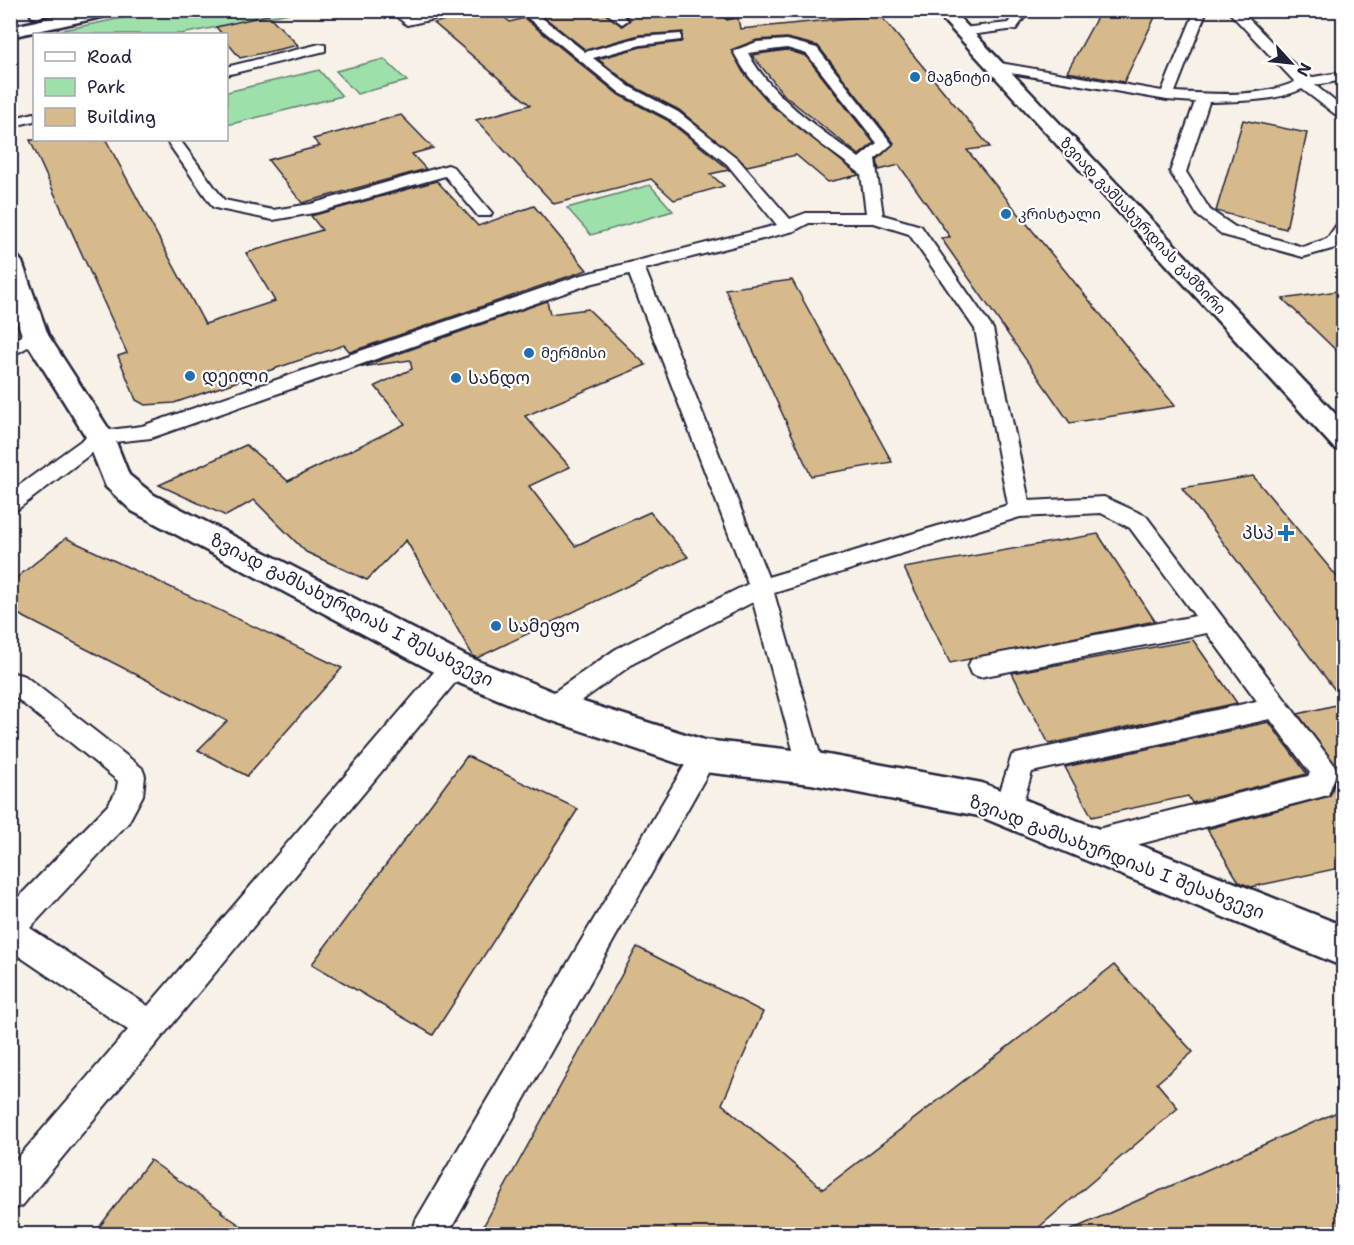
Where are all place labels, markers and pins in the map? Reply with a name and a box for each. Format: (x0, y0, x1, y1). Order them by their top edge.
place label: მაგნიტი (927, 67, 990, 87)
marker: მაგნიტი (908, 70, 922, 84)
place label: კრისტალი (1018, 204, 1101, 224)
marker: კრისტალი (999, 207, 1013, 221)
place label: მერმისი (541, 343, 606, 363)
marker: მერმისი (522, 346, 536, 360)
place label: დეილი (202, 364, 269, 388)
place label: სანდო (468, 366, 530, 390)
marker: დეილი (183, 369, 197, 383)
marker: სანდო (449, 371, 463, 385)
place label: პსპ (1242, 521, 1274, 545)
marker: პსპ (1279, 526, 1293, 540)
place label: სამეფო (508, 614, 580, 638)
marker: სამეფო (489, 619, 503, 633)

